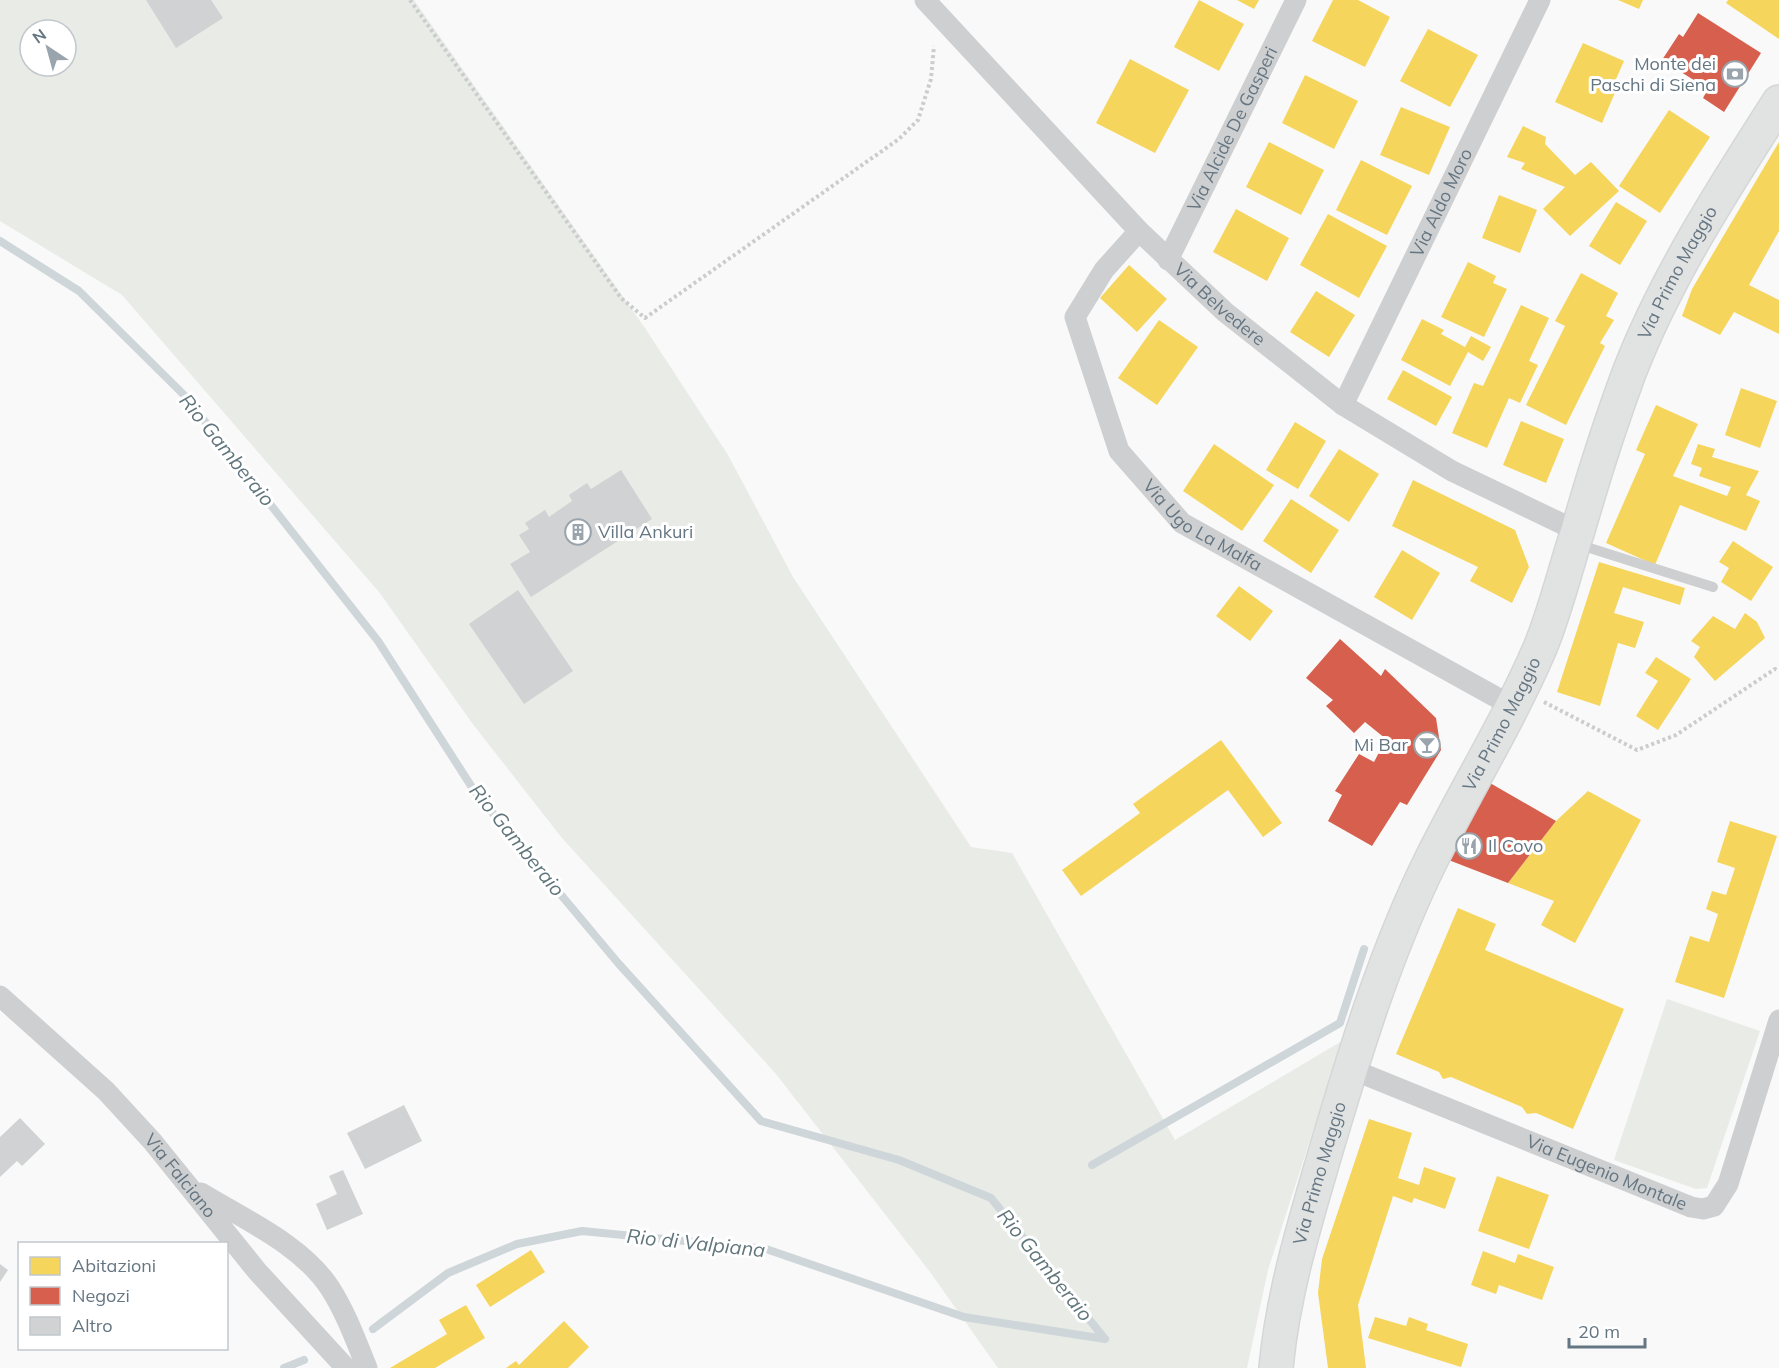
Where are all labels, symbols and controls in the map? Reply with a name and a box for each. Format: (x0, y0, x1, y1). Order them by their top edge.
north arrow (18, 18, 78, 78)
text: N (28, 24, 50, 48)
street label: Via Alcide De Gasperi (1182, 43, 1282, 215)
place label: Monte dei Paschi di Siena (1590, 52, 1716, 96)
bank icon: Monte dei Paschi di Siena (1720, 59, 1750, 89)
street label: Via Aldo Moro (1405, 144, 1477, 261)
street label: Via Primo Maggio (1632, 201, 1722, 343)
street label: Via Belvedere (1169, 258, 1270, 351)
water label: Rio Gamberaio (174, 388, 280, 511)
street label: Via Ugo La Malfa (1138, 474, 1266, 576)
building icon: Villa Ankuri (563, 517, 593, 547)
place label: Villa Ankuri (598, 520, 693, 543)
street label: Via Primo Maggio (1457, 653, 1546, 795)
bar icon: Mi Bar (1412, 730, 1442, 760)
place label: Mi Bar (1354, 733, 1408, 756)
water label: Rio Gamberaio (464, 778, 570, 901)
restaurant icon: Il Covo (1454, 831, 1484, 861)
place label: Il Covo (1488, 834, 1543, 857)
street label: Via Primo Maggio (1288, 1099, 1351, 1247)
street label: Via Falciano (140, 1128, 222, 1222)
street label: Via Eugenio Montale (1523, 1129, 1691, 1215)
water label: Rio Gamberaio (992, 1203, 1098, 1326)
water label: Rio di Valpiana (625, 1223, 767, 1262)
legend (18, 1242, 228, 1350)
text: Abitazioni (72, 1254, 156, 1277)
text: Negozi (72, 1284, 130, 1307)
scale bar (1569, 1311, 1646, 1349)
text: Altro (72, 1314, 113, 1337)
text: 20 m (1578, 1320, 1620, 1343)

